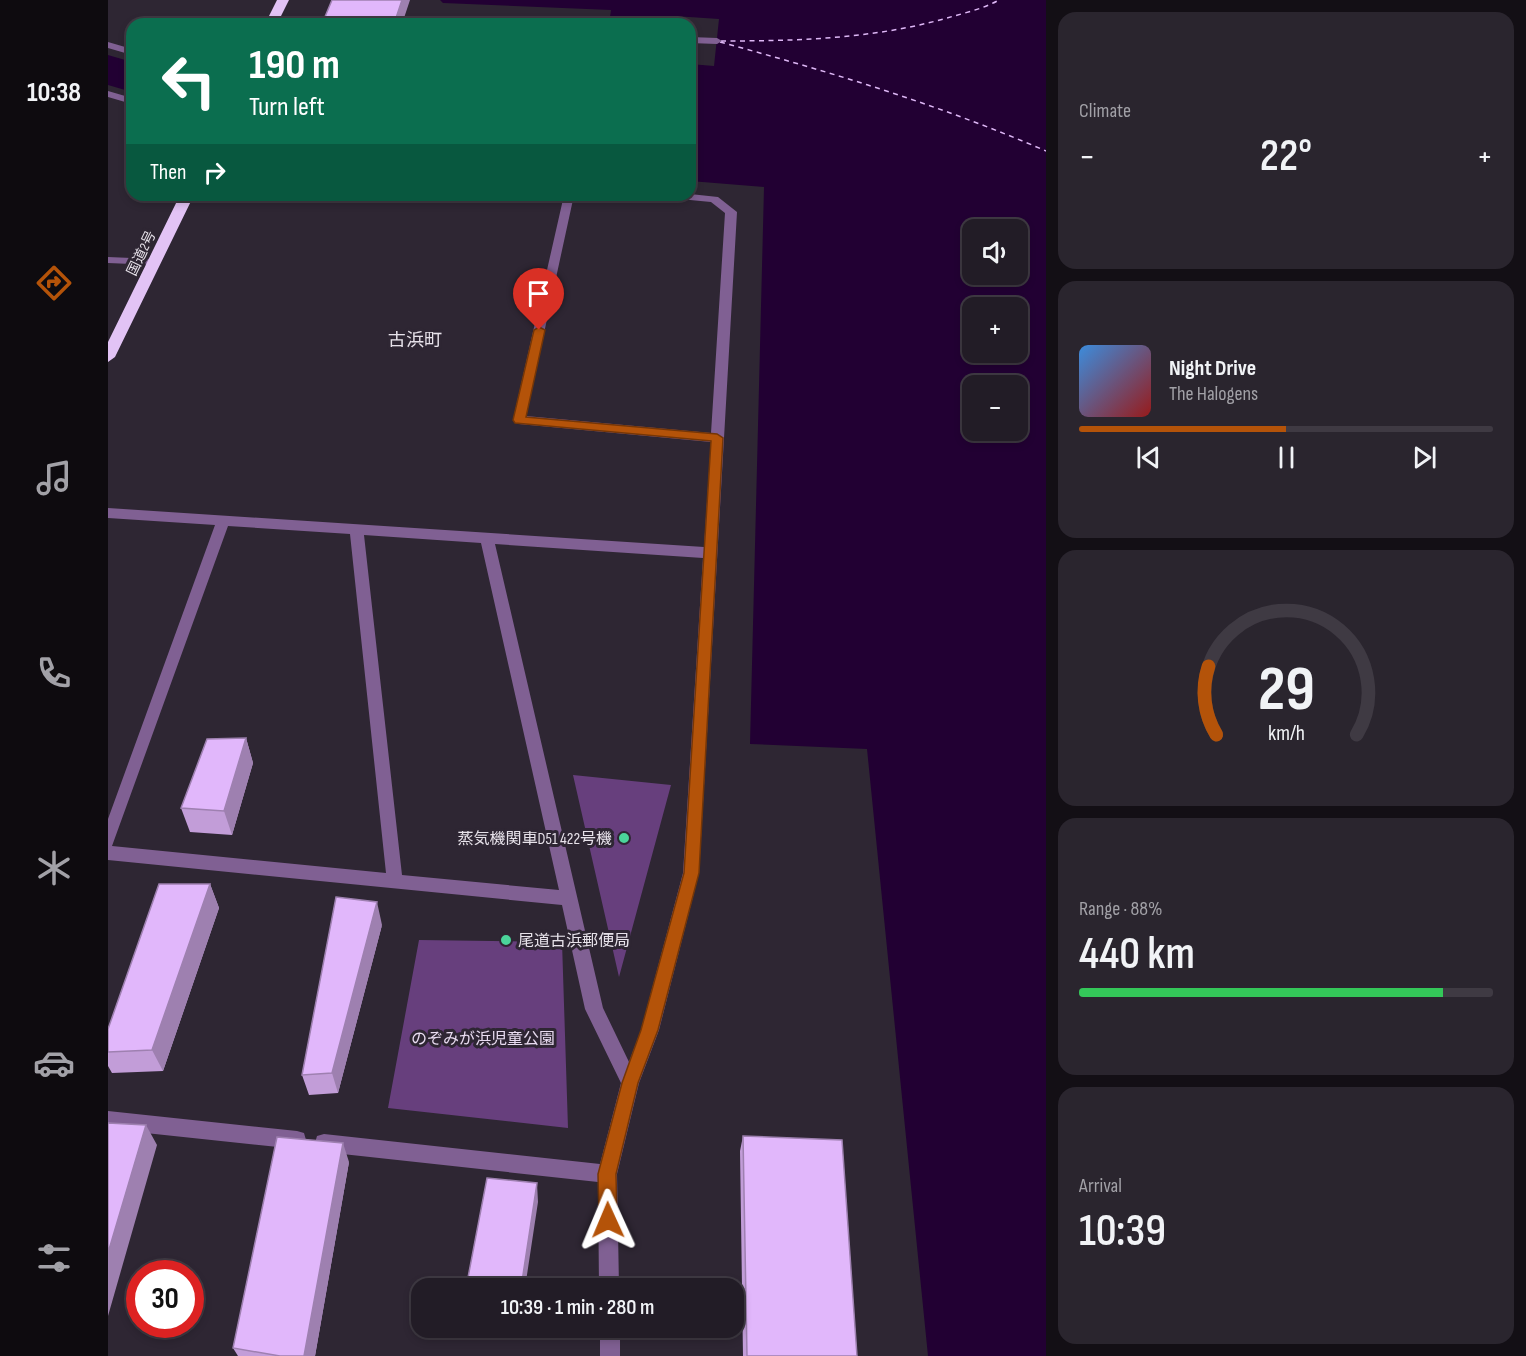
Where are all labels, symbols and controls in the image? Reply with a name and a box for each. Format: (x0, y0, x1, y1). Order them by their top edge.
text: 190 m (249, 40, 340, 91)
icon: left (150, 42, 228, 120)
text: 10:38 (27, 77, 81, 109)
text: Turn left (249, 91, 325, 123)
text: Climate (1079, 99, 1131, 123)
text: 22° (1260, 129, 1312, 184)
text: − (1079, 137, 1095, 177)
text: + (1477, 137, 1493, 177)
icon: right (198, 156, 231, 189)
text: Then (150, 159, 186, 186)
map controls (962, 219, 1028, 441)
button: sound (962, 219, 1028, 285)
street label: 国道2号 (123, 228, 160, 278)
icon: directions (33, 262, 75, 304)
pin (513, 268, 564, 330)
icon: arrive (522, 277, 555, 310)
button: + (962, 297, 1028, 363)
district label: 古浜町 (388, 330, 442, 351)
text: Night Drive (1169, 355, 1256, 382)
button: − (962, 375, 1028, 441)
text: The Halogens (1169, 382, 1258, 406)
icon: previous (1132, 441, 1165, 474)
icon: pause (1270, 441, 1303, 474)
icon: next (1408, 441, 1441, 474)
icon: music (33, 457, 75, 499)
icon: phone (33, 652, 75, 694)
text: 29 (1258, 653, 1314, 728)
text: km/h (1267, 721, 1305, 746)
place label: 蒸気機関車D51 422号機 (458, 830, 612, 849)
marker: 蒸気機関車D51 422号機 (617, 831, 631, 845)
icon: climate (33, 847, 75, 889)
text: Range · 88% (1079, 897, 1163, 921)
text: 440 km (1079, 927, 1195, 982)
place label: 尾道古浜郵便局 (518, 932, 630, 951)
marker: 尾道古浜郵便局 (499, 933, 513, 947)
park label: のぞみが浜児童公園 (411, 1030, 555, 1049)
icon: car (33, 1042, 75, 1084)
text: Arrival (1079, 1174, 1122, 1198)
position arrow (576, 1188, 640, 1252)
text: 10:39 (1079, 1204, 1166, 1259)
icon: filters (33, 1237, 75, 1279)
speed limit sign: 30 (126, 1260, 204, 1338)
text: 10:39 · 1 min · 280 m (501, 1294, 654, 1321)

